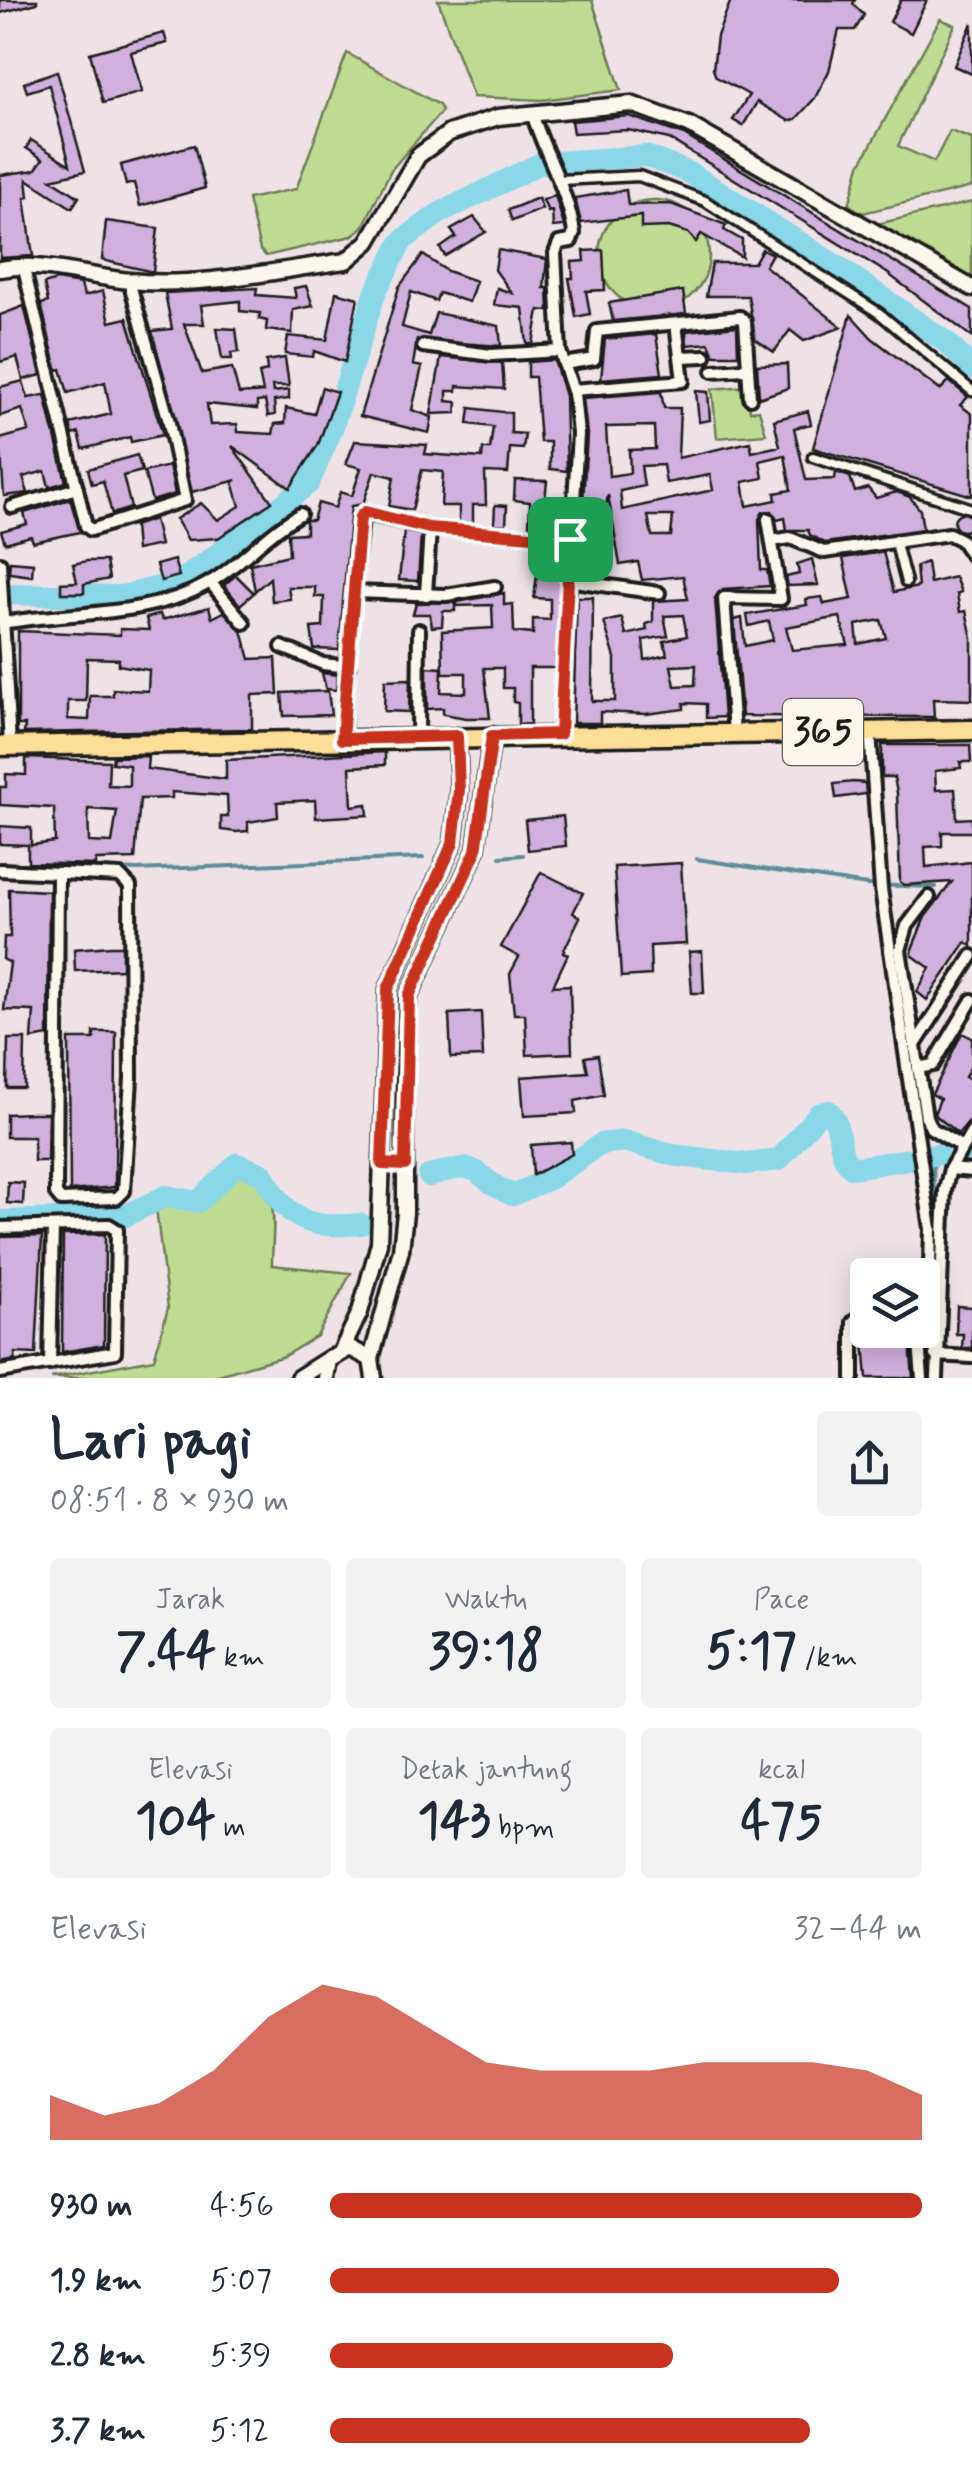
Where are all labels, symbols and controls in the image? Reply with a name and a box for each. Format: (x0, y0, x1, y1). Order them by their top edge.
pin (528, 497, 613, 582)
icon: arrive (543, 512, 598, 567)
road number: 365 (783, 699, 863, 765)
map controls (850, 1258, 940, 1348)
button: layers (850, 1258, 940, 1348)
text: Lari pagi (50, 1406, 251, 1478)
button: share (817, 1411, 922, 1516)
text: 08:51 · 8 × 930 m (50, 1480, 289, 1522)
text: Jarak (156, 1582, 225, 1619)
text: Waktu (445, 1582, 527, 1619)
text: Pace (754, 1582, 810, 1619)
text: 7.44 (116, 1619, 216, 1685)
text: 39:18 (428, 1619, 544, 1685)
text: 5:17 (706, 1619, 797, 1685)
text: km (216, 1640, 265, 1677)
text: /km (797, 1640, 857, 1677)
text: Elevasi (148, 1752, 233, 1789)
text: Detak jantung (400, 1752, 572, 1789)
text: kcal (758, 1752, 805, 1789)
text: 104 (135, 1789, 216, 1855)
text: 143 (417, 1789, 491, 1855)
text: 475 (741, 1789, 823, 1855)
text: m (216, 1810, 245, 1847)
text: bpm (491, 1810, 555, 1847)
text: Elevasi (50, 1908, 147, 1950)
text: 32–44 m (794, 1908, 922, 1950)
text: 930 m (50, 2185, 133, 2227)
text: 4:56 (210, 2185, 274, 2227)
text: 1.9 km (50, 2260, 142, 2302)
text: 5:07 (210, 2260, 272, 2302)
text: 2.8 km (50, 2335, 146, 2377)
text: 5:39 (210, 2335, 271, 2377)
text: 3.7 km (50, 2410, 146, 2452)
text: 5:12 (210, 2410, 269, 2452)

